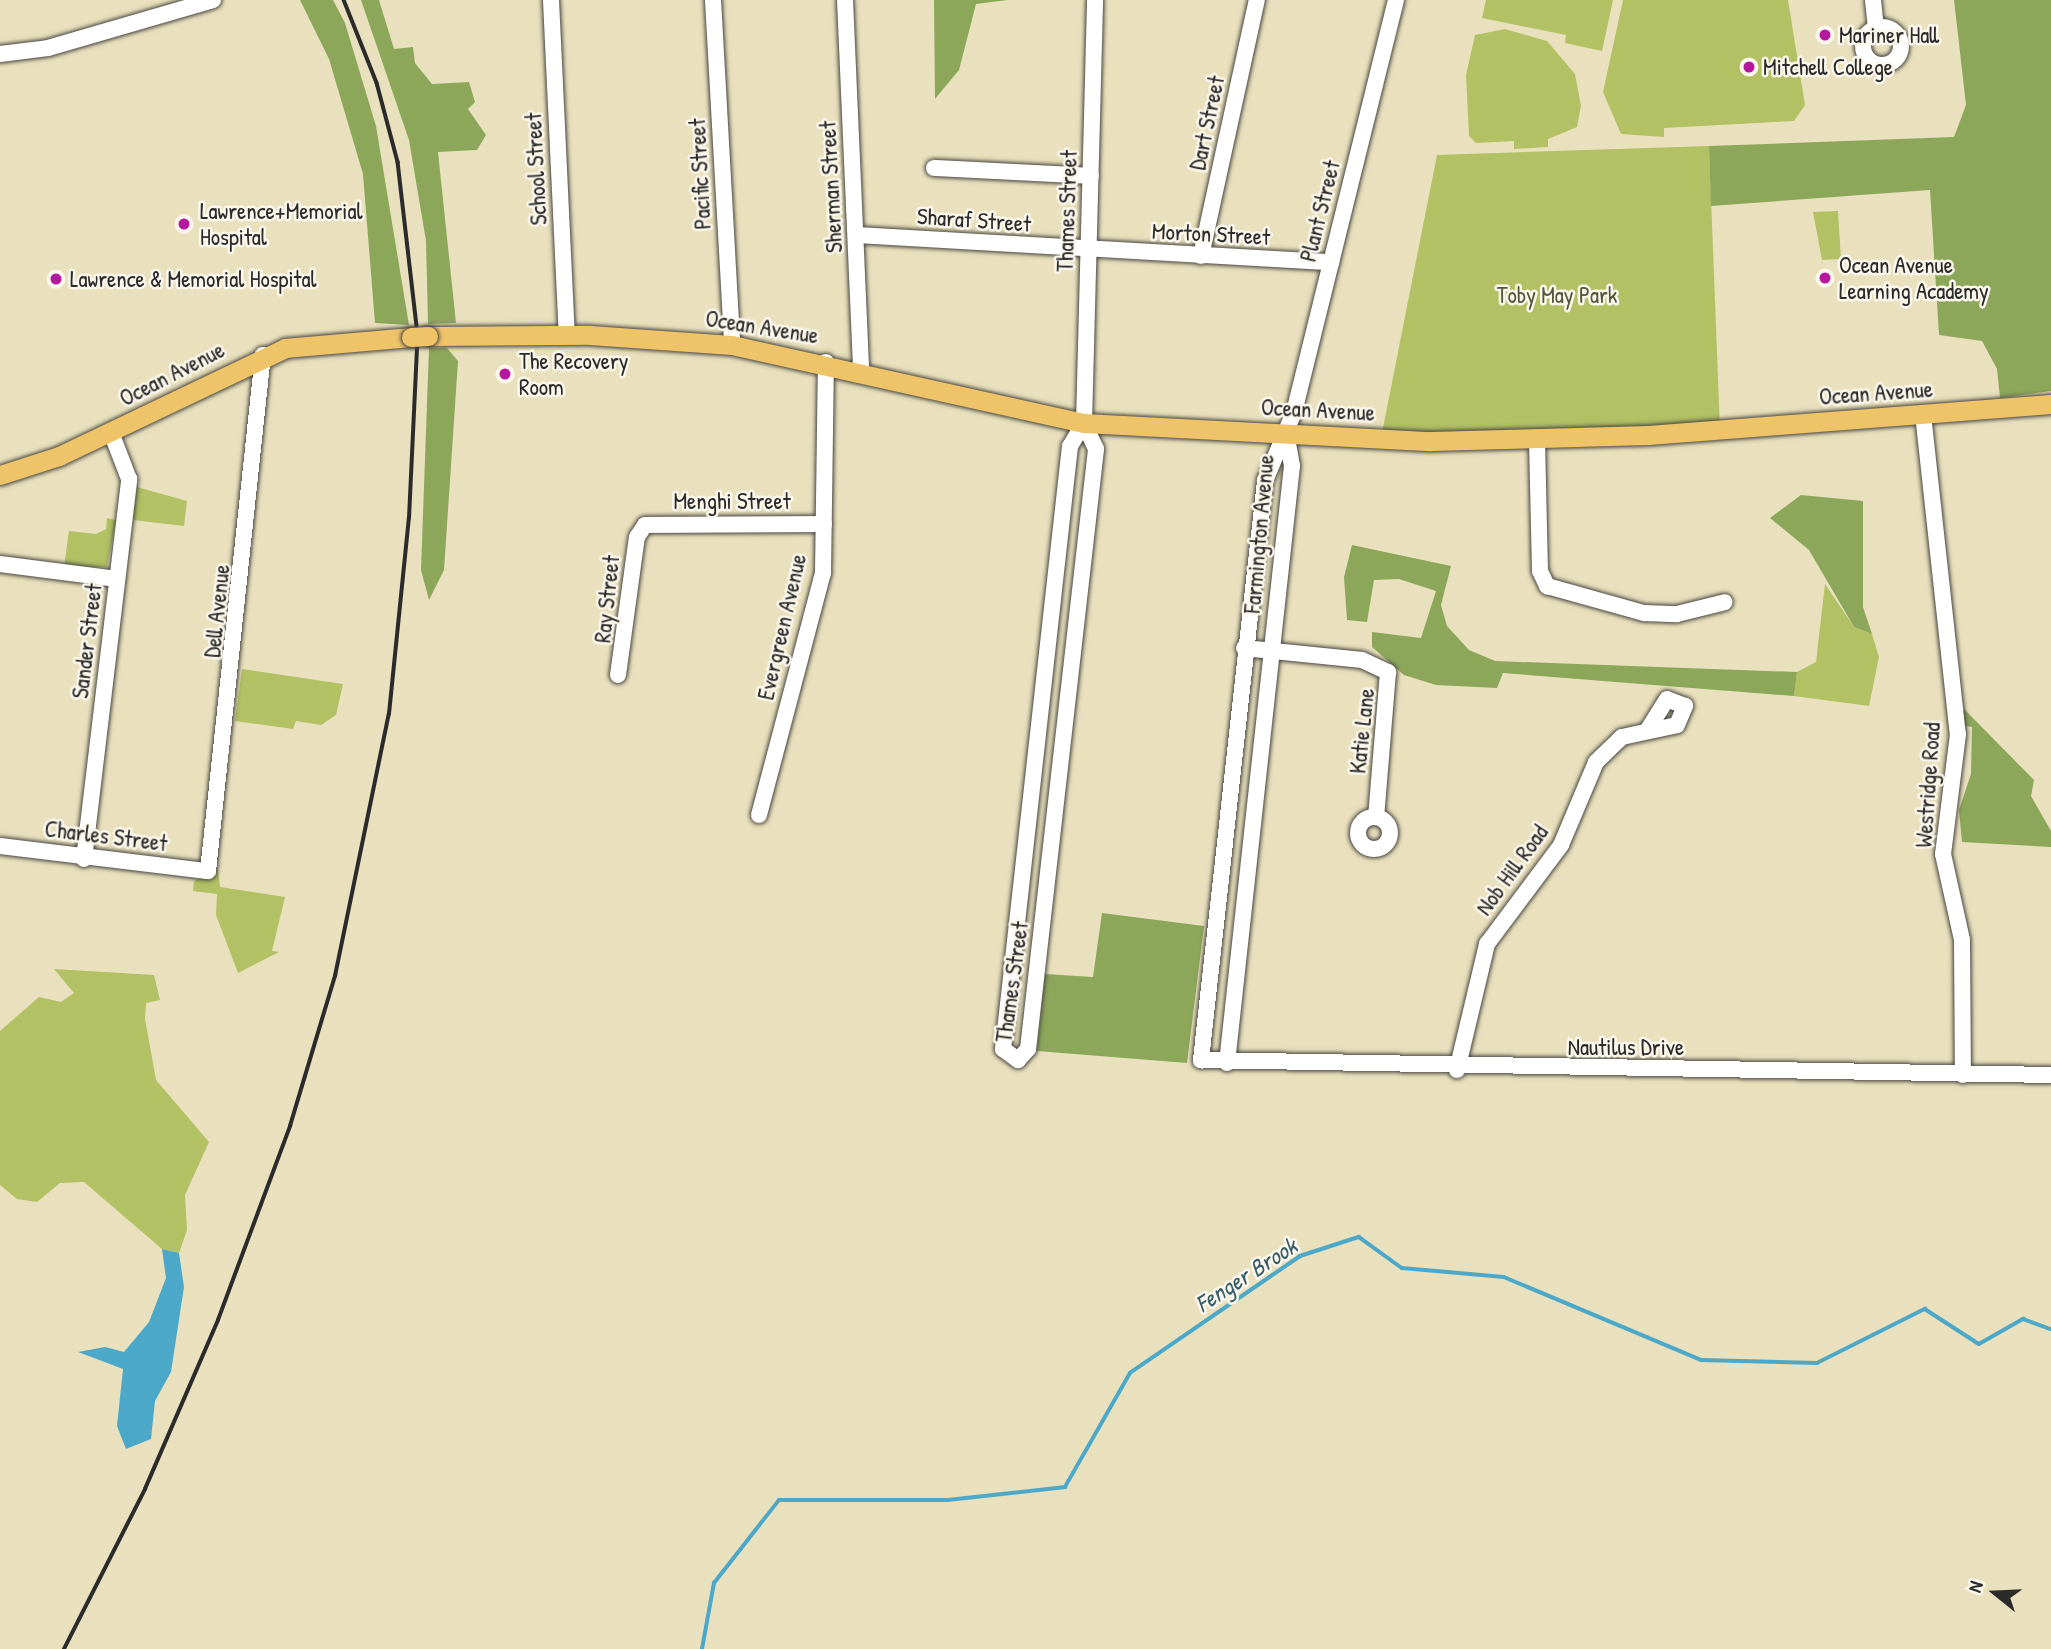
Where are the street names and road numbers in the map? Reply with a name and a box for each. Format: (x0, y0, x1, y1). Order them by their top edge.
street label: Dart Street (1184, 73, 1230, 173)
street label: School Street (519, 112, 553, 226)
street label: Pacific Street (683, 118, 717, 230)
street label: Sherman Street (814, 120, 848, 254)
street label: Thames Street (1051, 150, 1083, 272)
street label: Plant Street (1294, 158, 1346, 264)
street label: Sharaf Street (916, 202, 1032, 238)
street label: Morton Street (1151, 217, 1271, 251)
street label: Ocean Avenue (704, 304, 820, 350)
street label: Ocean Avenue (115, 336, 229, 412)
street label: Ocean Avenue (1818, 375, 1934, 411)
street label: Ocean Avenue (1260, 393, 1376, 427)
street label: Farmington Avenue (1238, 454, 1280, 614)
street label: Menghi Street (673, 487, 791, 515)
street label: Evergreen Avenue (752, 551, 812, 703)
street label: Ray Street (589, 554, 625, 644)
street label: Dell Avenue (198, 563, 236, 659)
street label: Sander Street (66, 582, 108, 700)
street label: Katie Lane (1344, 687, 1380, 775)
street label: Westridge Road (1910, 721, 1946, 849)
street label: Charles Street (43, 815, 169, 857)
street label: Nob Hill Road (1470, 819, 1554, 921)
street label: Thames Street (990, 920, 1034, 1044)
street label: Nautilus Drive (1568, 1033, 1684, 1061)

